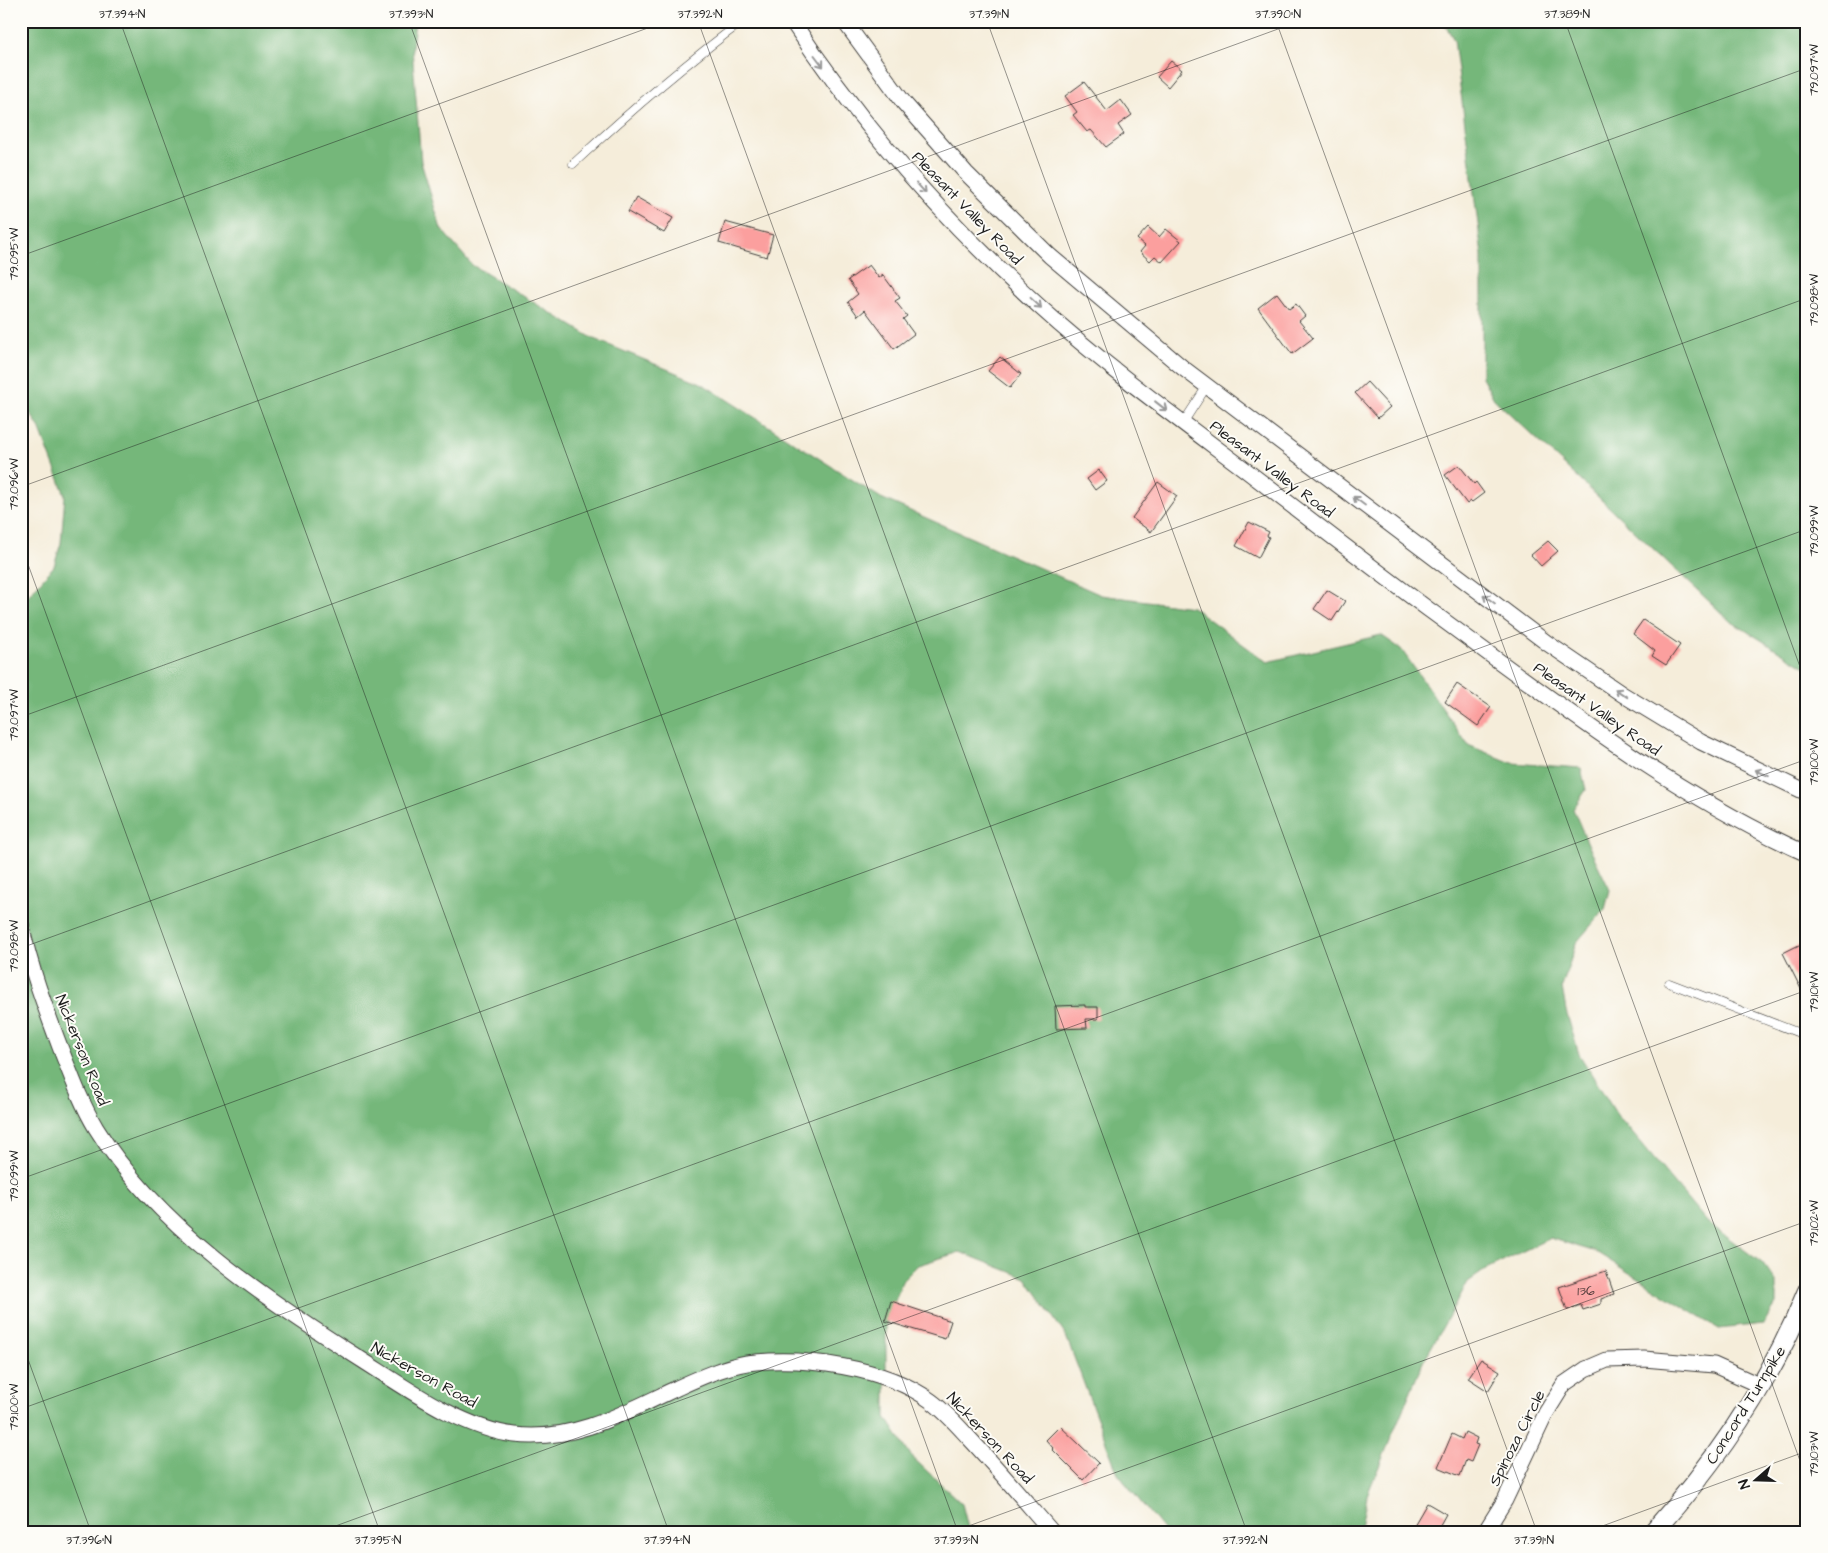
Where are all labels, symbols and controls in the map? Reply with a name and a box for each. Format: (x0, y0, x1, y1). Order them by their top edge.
text: 37.394°N (99, 6, 146, 23)
text: 37.393°N (389, 6, 434, 23)
text: 37.392°N (677, 6, 723, 23)
text: 37.391°N (969, 6, 1009, 23)
text: 37.390°N (1255, 6, 1301, 23)
text: 37.389°N (1544, 6, 1591, 23)
text: 79.097°W (1806, 43, 1823, 96)
one-way arrow (814, 54, 825, 67)
street label: Pleasant Valley Road (906, 146, 1027, 270)
one-way arrow (915, 182, 927, 195)
text: 79.095°W (6, 227, 23, 280)
text: 79.098°W (1806, 273, 1823, 326)
one-way arrow (1030, 297, 1042, 309)
one-way arrow (1155, 400, 1168, 411)
street label: Pleasant Valley Road (1205, 415, 1339, 524)
text: 79.096°W (6, 457, 23, 510)
one-way arrow (1352, 496, 1366, 506)
text: 79.099°W (1806, 505, 1823, 557)
one-way arrow (1482, 594, 1496, 604)
street label: Pleasant Valley Road (1529, 657, 1665, 762)
text: 79.097°W (6, 688, 23, 741)
one-way arrow (1614, 688, 1628, 699)
text: 79.100°W (1806, 738, 1823, 785)
one-way arrow (1755, 767, 1770, 777)
text: 79.098°W (6, 919, 23, 972)
text: 79.101°W (1806, 971, 1823, 1012)
street label: Nickerson Road (50, 991, 114, 1109)
text: 79.099°W (6, 1150, 23, 1202)
text: 79.102°W (1806, 1199, 1823, 1246)
house number: 136 (1577, 1281, 1595, 1301)
street label: Nickerson Road (367, 1337, 481, 1413)
street label: Concord Turnpike (1701, 1341, 1791, 1468)
text: 79.100°W (6, 1383, 23, 1430)
street label: Spinoza Circle (1483, 1386, 1551, 1490)
street label: Nickerson Road (942, 1387, 1038, 1489)
text: 79.103°W (1806, 1431, 1823, 1477)
north arrow (1730, 1456, 1780, 1506)
text: N (1734, 1476, 1756, 1492)
text: 37.396°N (66, 1532, 112, 1549)
text: 37.395°N (355, 1532, 402, 1549)
text: 37.394°N (644, 1532, 691, 1549)
text: 37.393°N (934, 1532, 979, 1549)
text: 37.392°N (1222, 1532, 1268, 1549)
text: 37.391°N (1514, 1532, 1554, 1549)

